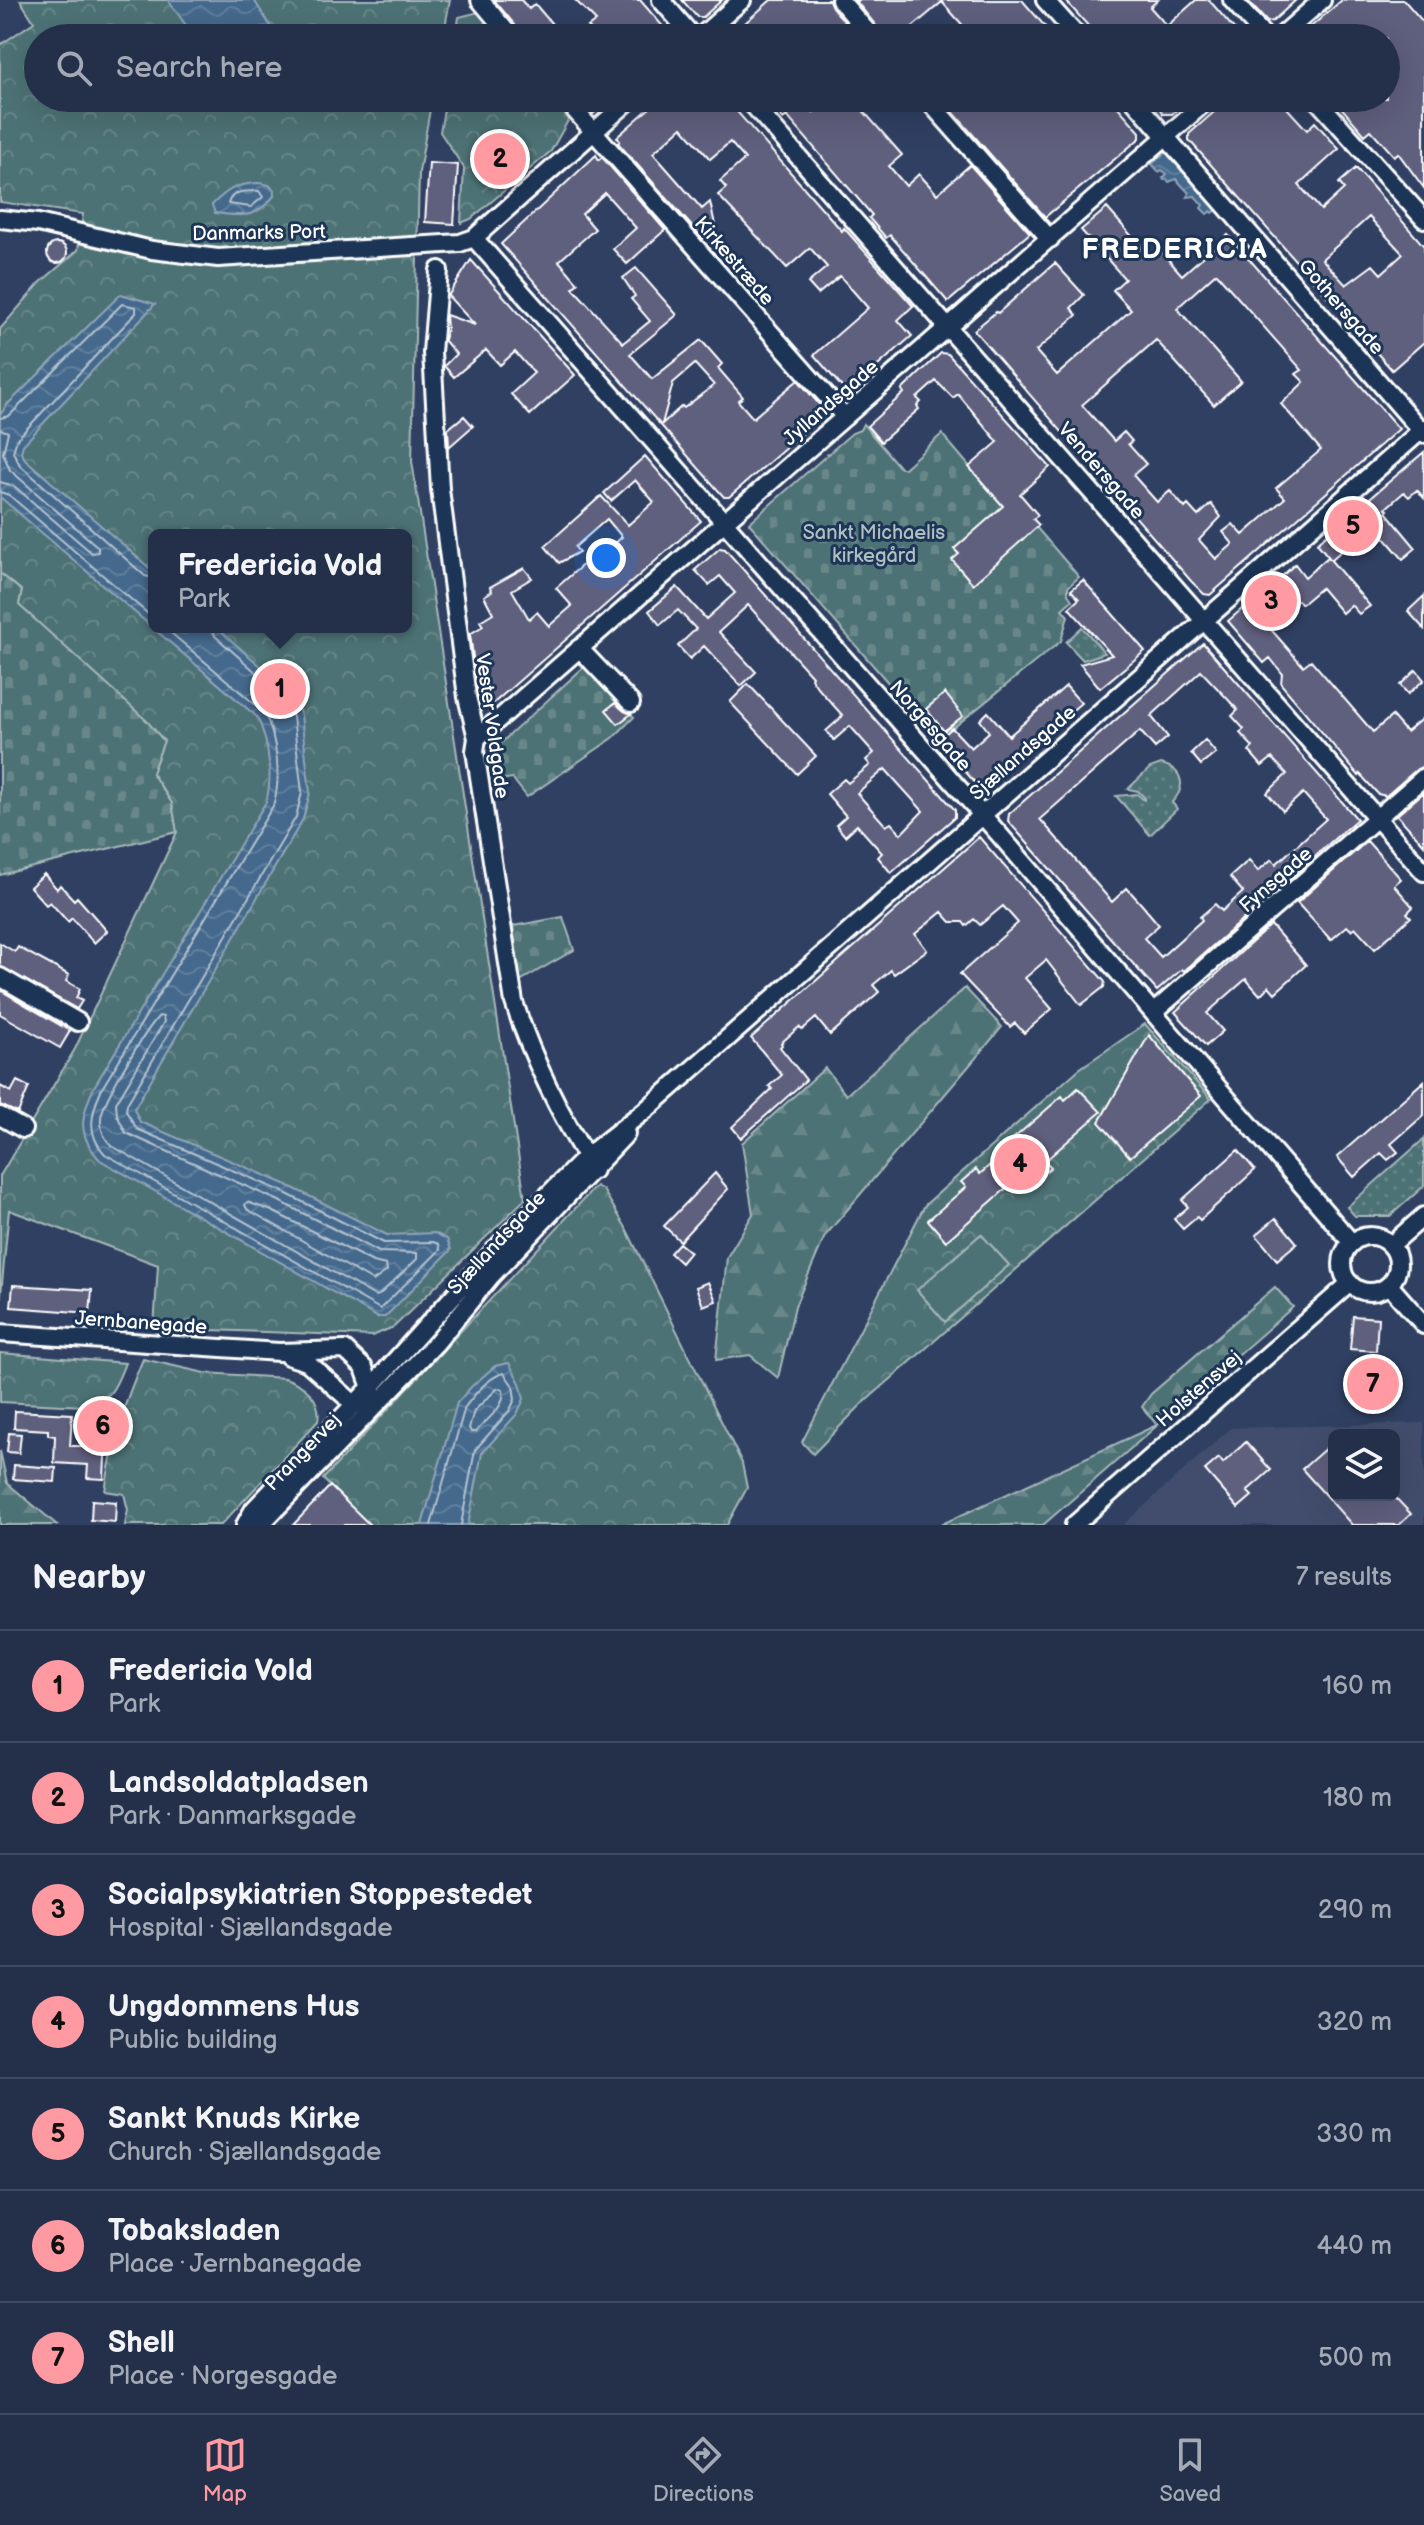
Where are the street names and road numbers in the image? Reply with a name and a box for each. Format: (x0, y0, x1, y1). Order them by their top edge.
street label: Kirkestræde (689, 212, 779, 310)
street label: Danmarks Port (192, 220, 326, 246)
street label: Gothersgade (1293, 254, 1389, 360)
street label: Jyllandsgade (778, 355, 884, 451)
street label: Vendersgade (1052, 418, 1150, 524)
street label: Vester Voldgade (470, 652, 514, 800)
street label: Norgesgade (884, 676, 976, 777)
street label: Sjællandsgade (965, 700, 1081, 806)
street label: Fynsgade (1235, 842, 1317, 918)
street label: Sjællandsgade (443, 1186, 551, 1300)
street label: Jernbanegade (74, 1306, 208, 1340)
street label: Holstensvej (1152, 1346, 1246, 1432)
street label: Prangervej (260, 1408, 346, 1496)

